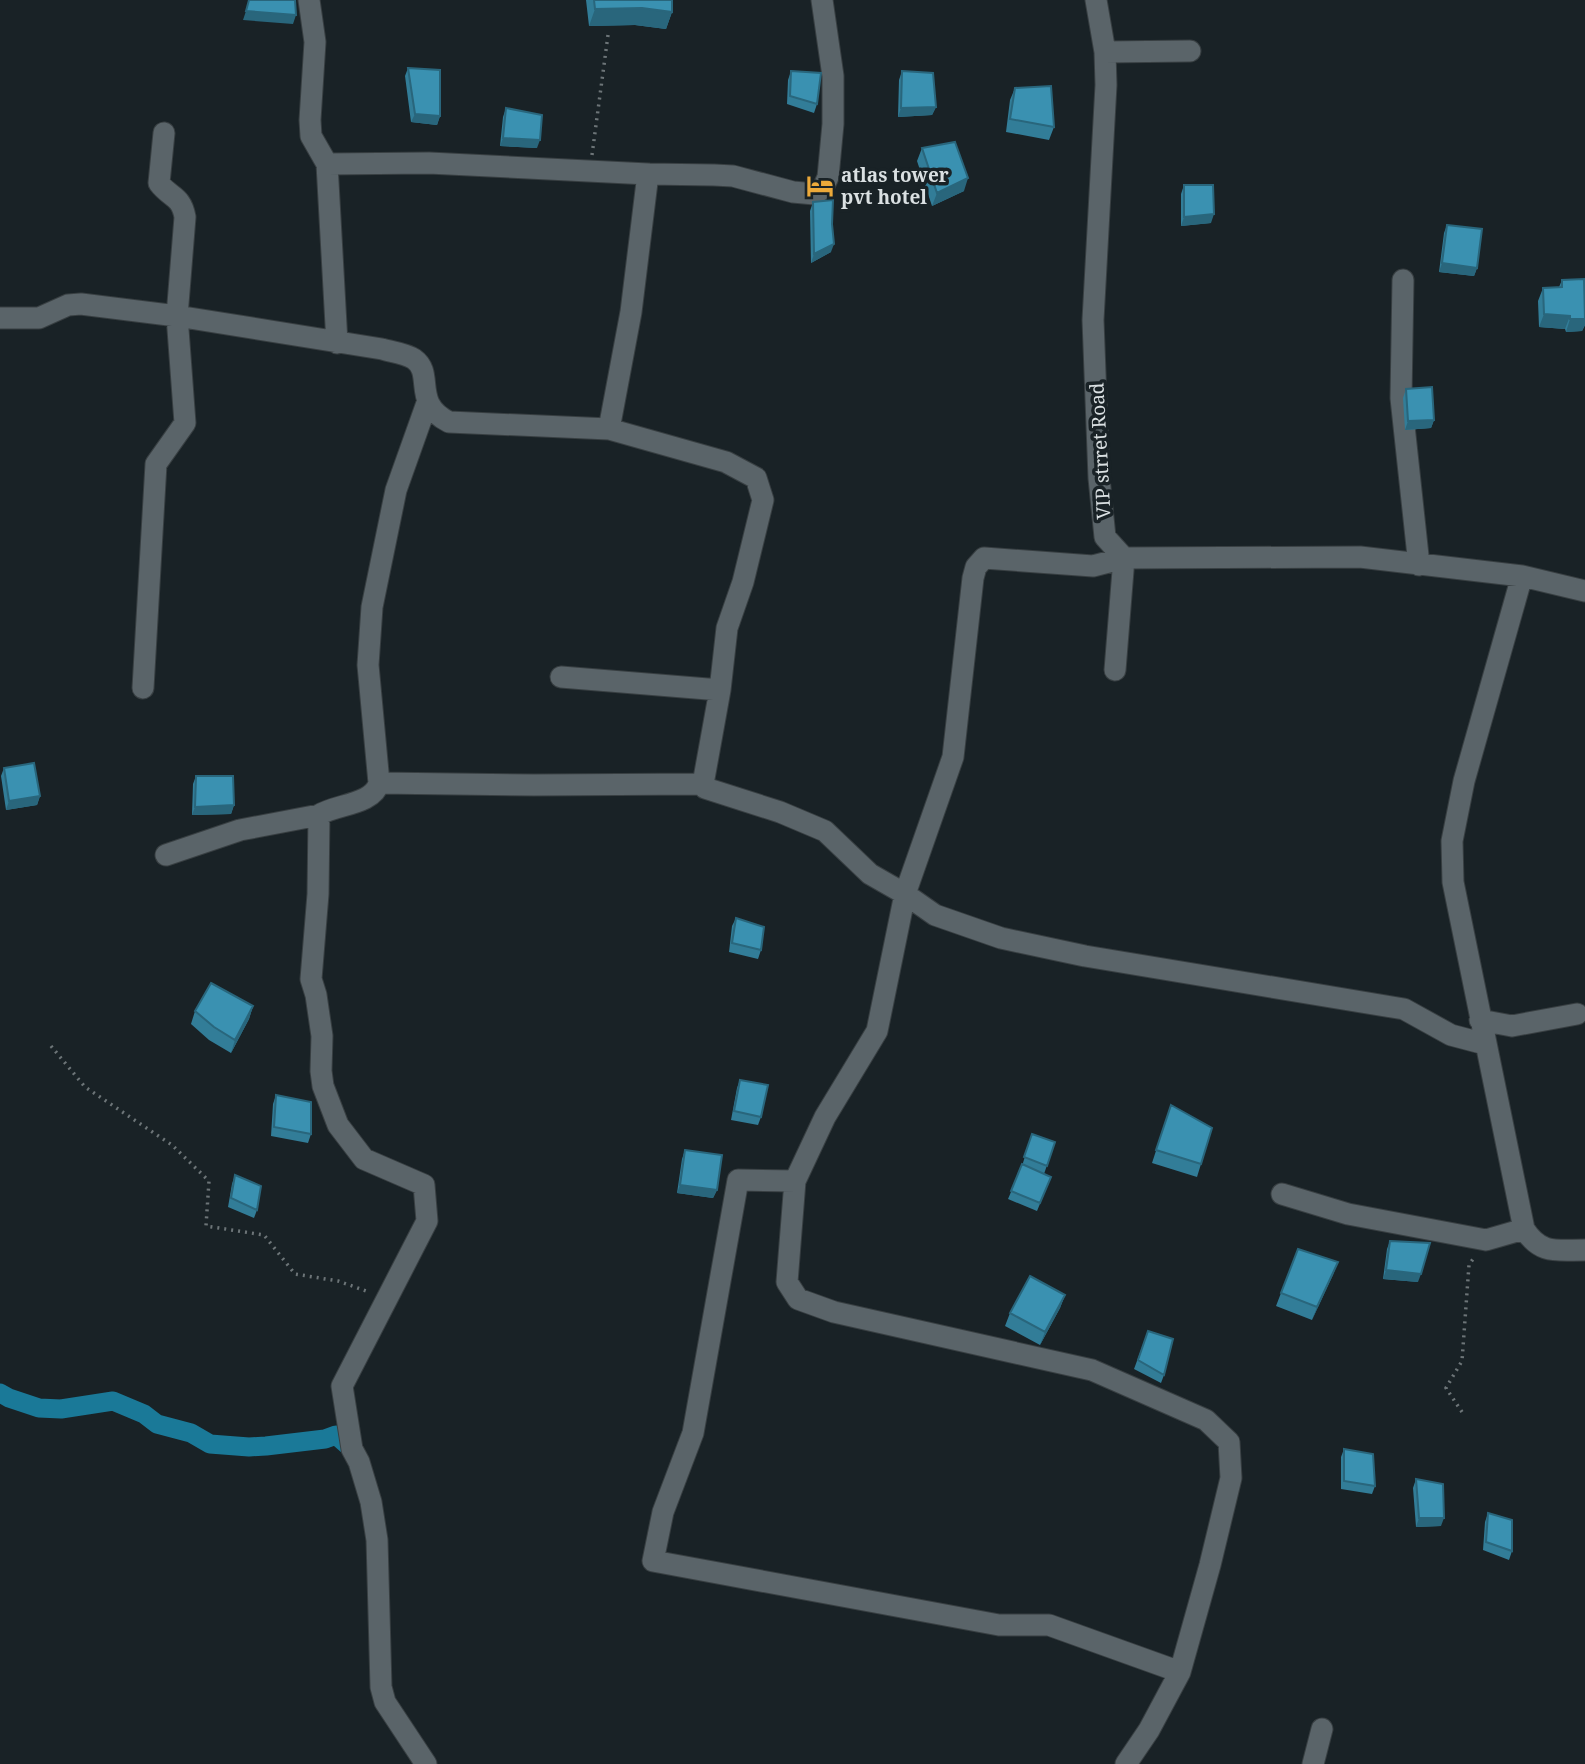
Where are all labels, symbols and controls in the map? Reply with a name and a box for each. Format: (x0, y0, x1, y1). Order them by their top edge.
place label: atlas tower pvt hotel (841, 162, 949, 210)
hotel icon: atlas tower pvt hotel (805, 171, 835, 201)
street label: VIP strret Road (1083, 382, 1117, 520)

